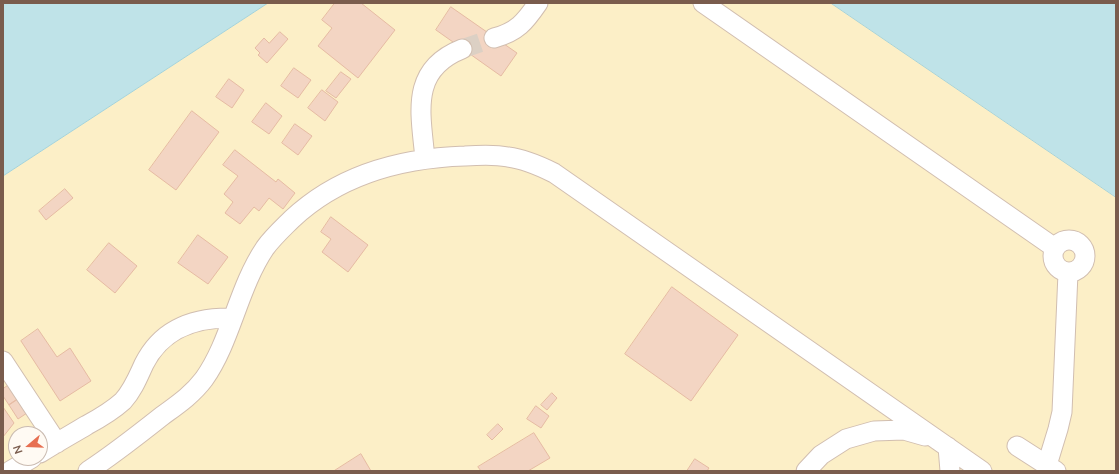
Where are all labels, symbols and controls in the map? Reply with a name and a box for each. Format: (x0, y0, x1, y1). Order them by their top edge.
north arrow (8, 426, 48, 466)
text: N (10, 443, 26, 456)

